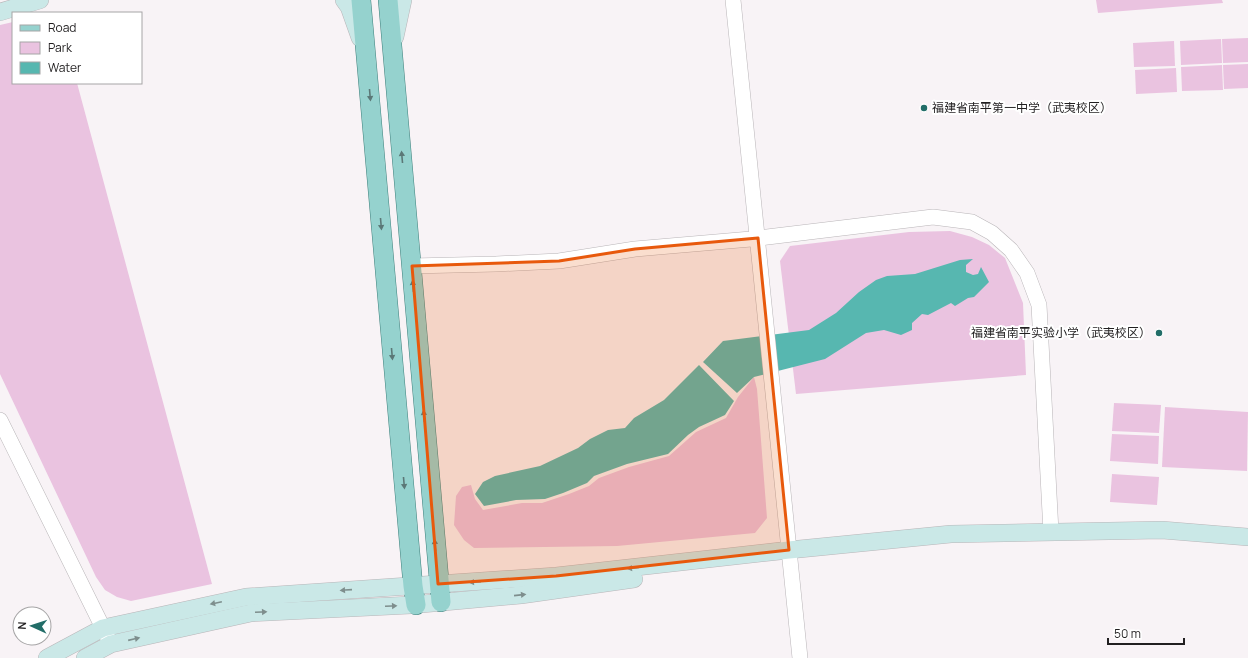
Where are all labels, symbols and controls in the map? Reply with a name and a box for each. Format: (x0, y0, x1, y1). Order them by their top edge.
legend (12, 12, 142, 84)
text: Road (48, 19, 76, 36)
text: Park (48, 39, 73, 56)
text: Water (48, 59, 82, 76)
one-way arrow (366, 89, 373, 101)
place label: 福建省南平第一中学（武夷校区） (932, 99, 1112, 116)
marker: 福建省南平第一中学（武夷校区） (919, 103, 929, 113)
one-way arrow (398, 151, 405, 163)
one-way arrow (378, 218, 384, 230)
one-way arrow (410, 280, 417, 292)
place label: 福建省南平实验小学（武夷校区） (971, 324, 1151, 341)
marker: 福建省南平实验小学（武夷校区） (1154, 328, 1164, 338)
one-way arrow (389, 348, 396, 360)
one-way arrow (421, 410, 428, 422)
one-way arrow (400, 477, 407, 489)
one-way arrow (432, 539, 439, 551)
one-way arrow (627, 565, 639, 571)
one-way arrow (469, 578, 481, 585)
one-way arrow (339, 587, 352, 594)
one-way arrow (514, 592, 526, 598)
one-way arrow (210, 601, 223, 607)
one-way arrow (385, 603, 397, 610)
north arrow (12, 606, 52, 646)
one-way arrow (255, 609, 267, 616)
scale bar (1108, 620, 1184, 646)
text: N (14, 621, 29, 630)
text: 50 m (1114, 625, 1141, 642)
one-way arrow (128, 636, 140, 642)

